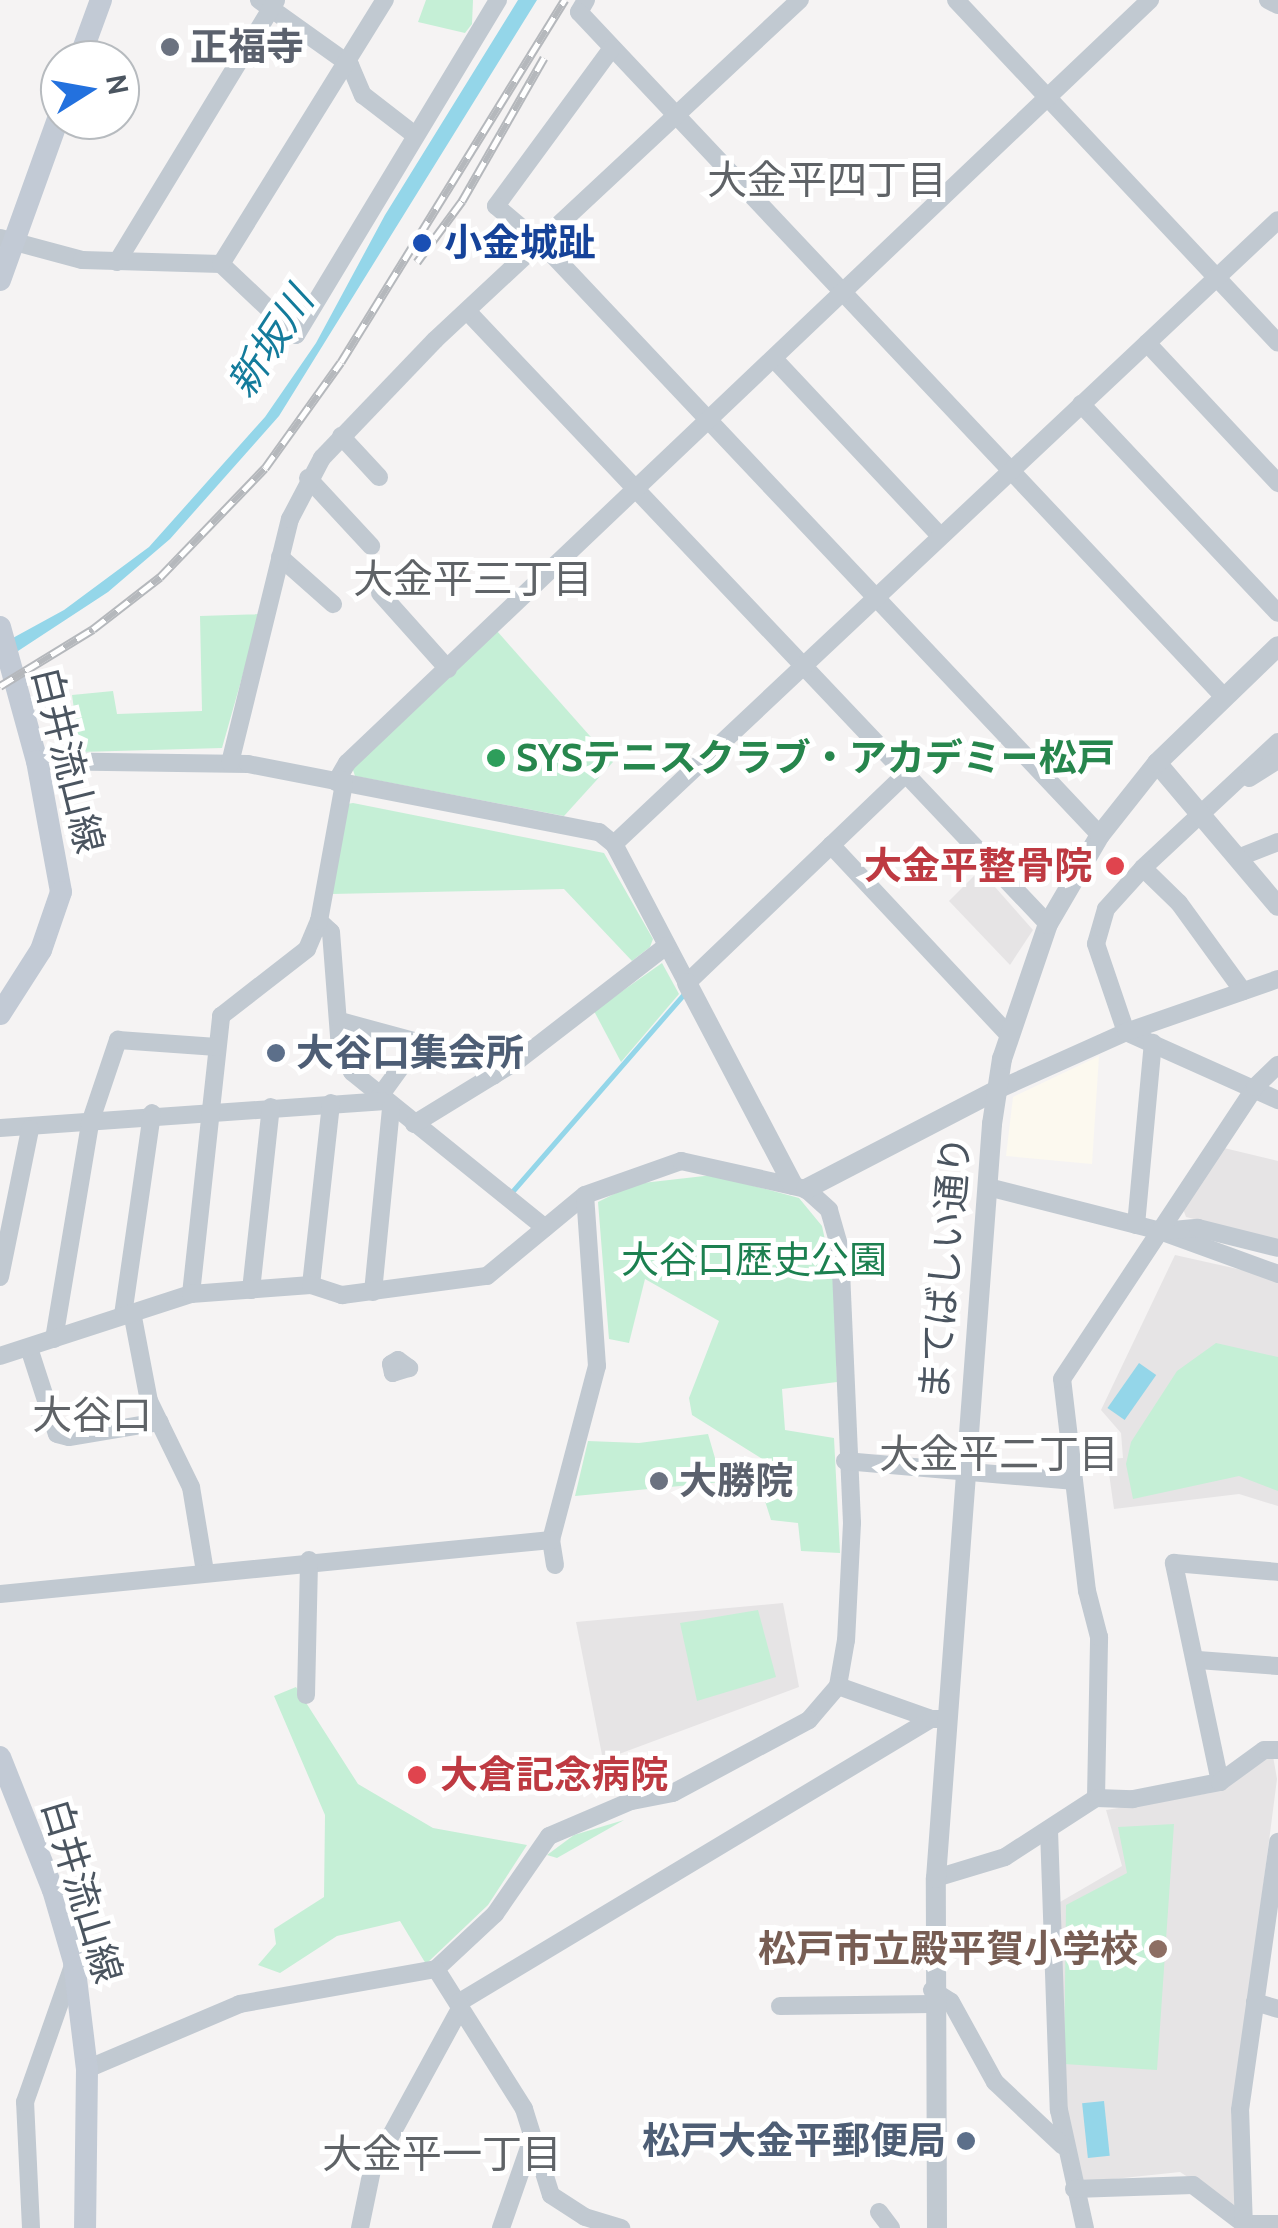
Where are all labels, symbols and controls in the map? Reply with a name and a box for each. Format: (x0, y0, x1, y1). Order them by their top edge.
place label: 正福寺 (190, 24, 304, 70)
marker: 正福寺 (159, 36, 181, 58)
north arrow (40, 40, 140, 140)
text: N (99, 72, 136, 98)
district label: 大金平四丁目 (707, 156, 947, 204)
place label: 小金城趾 (444, 220, 596, 266)
marker: 小金城趾 (409, 230, 435, 256)
water label: 新坂川 (217, 279, 323, 405)
district label: 大金平三丁目 (353, 555, 593, 603)
street label: 白井流山線 (23, 662, 113, 858)
place label: SYSテニスクラブ・アカデミー松戸 (516, 735, 1115, 781)
marker: SYSテニスクラブ・アカデミー松戸 (485, 747, 507, 769)
place label: 大金平整骨院 (864, 843, 1092, 889)
marker: 大金平整骨院 (1102, 853, 1128, 879)
place label: 大谷口集会所 (296, 1030, 524, 1076)
marker: 大谷口集会所 (265, 1042, 287, 1064)
street label: まてばしい通り (911, 1134, 979, 1402)
park label: 大谷口歴史公園 (621, 1237, 887, 1283)
district label: 大谷口 (32, 1391, 152, 1439)
district label: 大金平二丁目 (879, 1430, 1119, 1478)
place label: 大勝院 (679, 1458, 793, 1504)
marker: 大勝院 (648, 1470, 670, 1492)
place label: 大倉記念病院 (440, 1752, 668, 1798)
marker: 大倉記念病院 (404, 1762, 430, 1788)
street label: 白井流山線 (32, 1793, 132, 1989)
place label: 松戸市立殿平賀小学校 (758, 1926, 1138, 1972)
marker: 松戸市立殿平賀小学校 (1147, 1938, 1169, 1960)
place label: 松戸大金平郵便局 (642, 2118, 946, 2164)
district label: 大金平一丁目 (322, 2130, 562, 2178)
marker: 松戸大金平郵便局 (955, 2130, 977, 2152)

